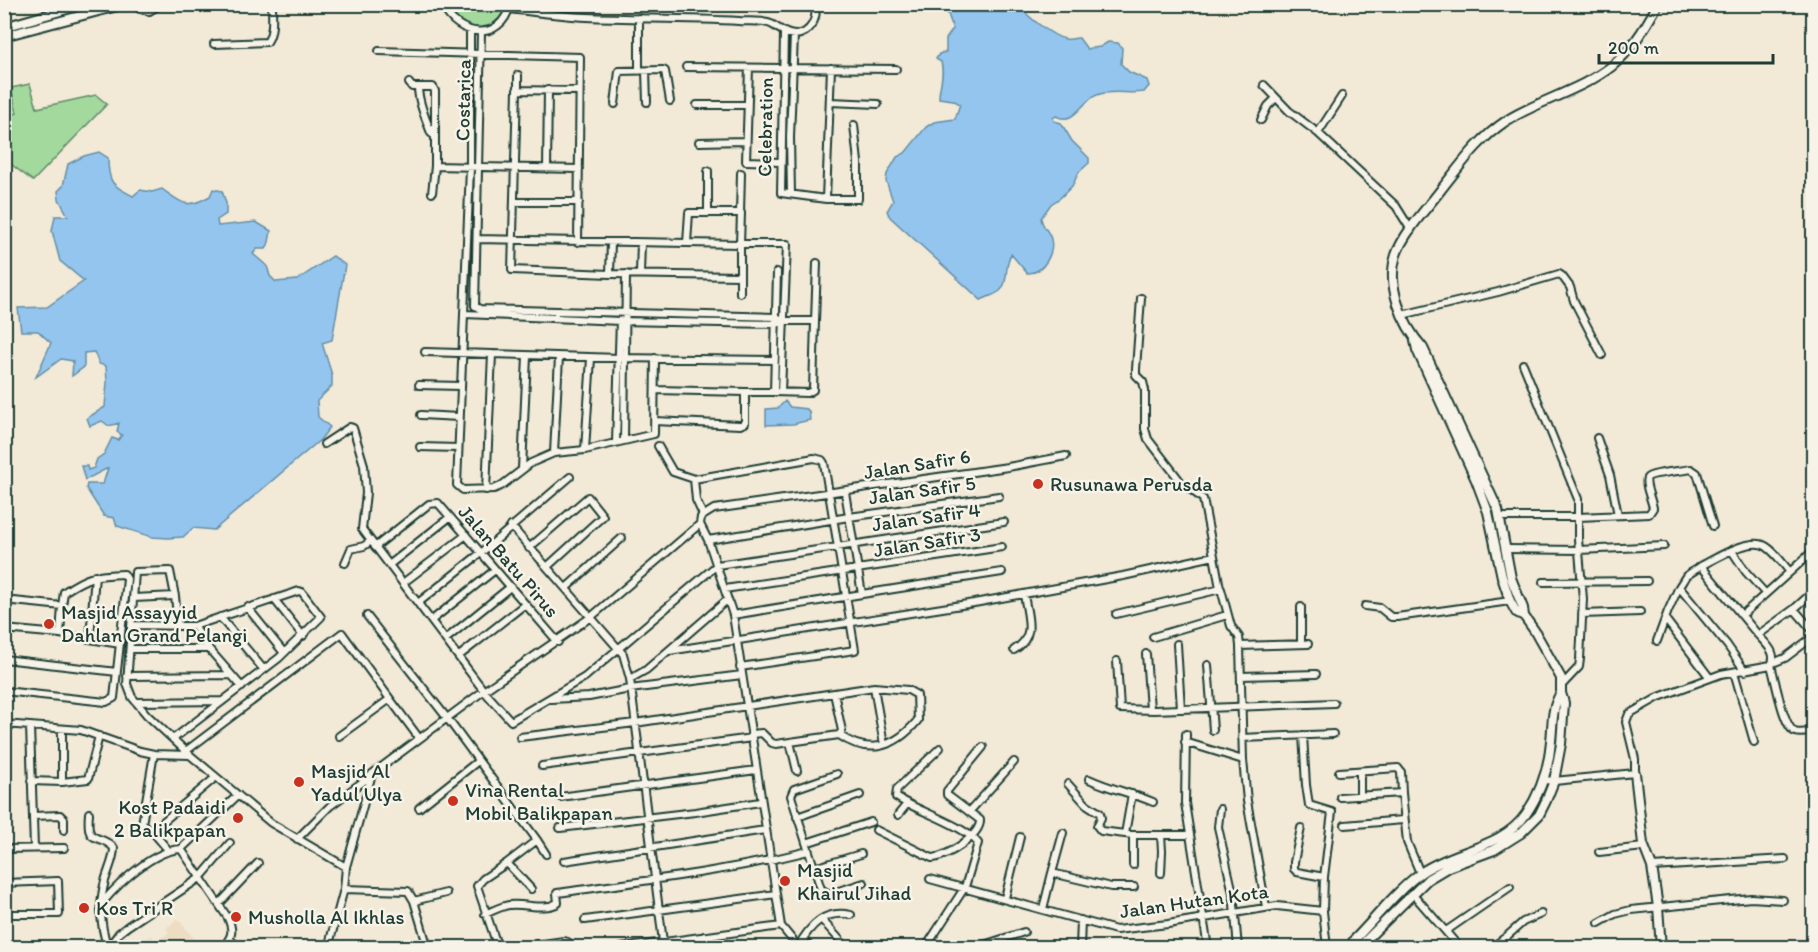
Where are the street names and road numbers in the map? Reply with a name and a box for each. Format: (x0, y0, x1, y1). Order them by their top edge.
street label: Costarica (450, 58, 476, 141)
street label: Celebration (752, 77, 778, 177)
street label: Jalan Safir 6 (862, 444, 972, 484)
street label: Jalan Safir 5 (867, 471, 977, 509)
street label: Jalan Safir 4 (870, 498, 982, 536)
street label: Jalan Batu Pirus (454, 500, 564, 622)
street label: Jalan Safir 3 (872, 522, 982, 562)
street label: Jalan Hutan Kota (1118, 879, 1271, 923)

